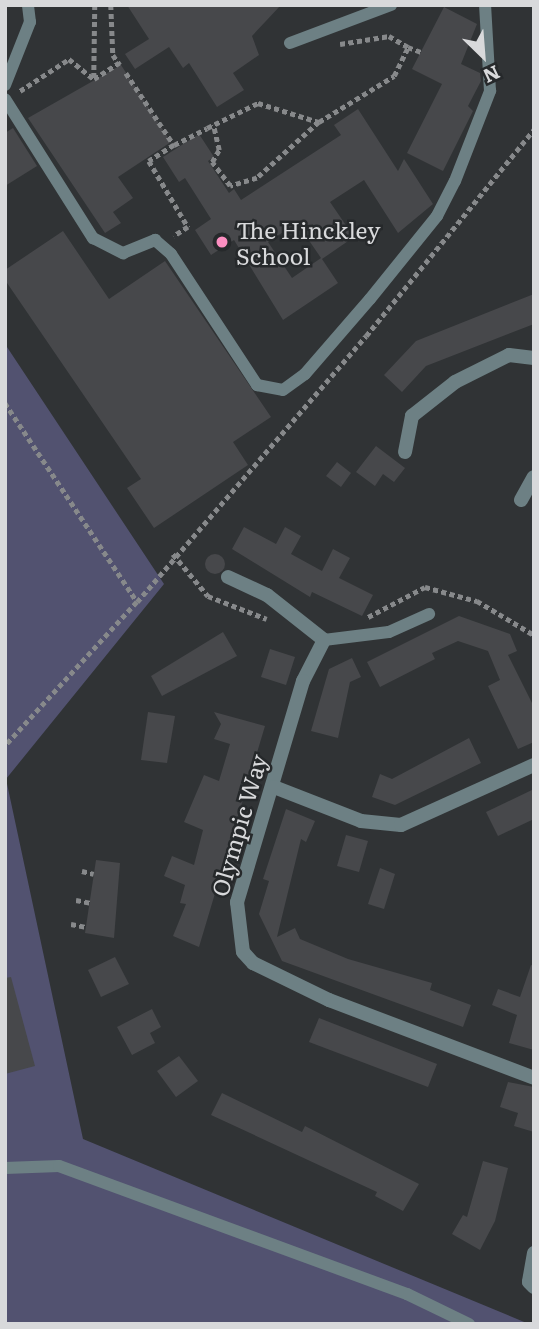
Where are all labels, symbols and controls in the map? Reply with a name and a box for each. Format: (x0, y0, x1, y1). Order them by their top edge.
north arrow (448, 21, 518, 91)
text: N (479, 59, 505, 91)
place label: The Hinckley School (236, 215, 380, 269)
marker: The Hinckley School (214, 234, 230, 250)
street label: Olympic Way (205, 751, 271, 899)

